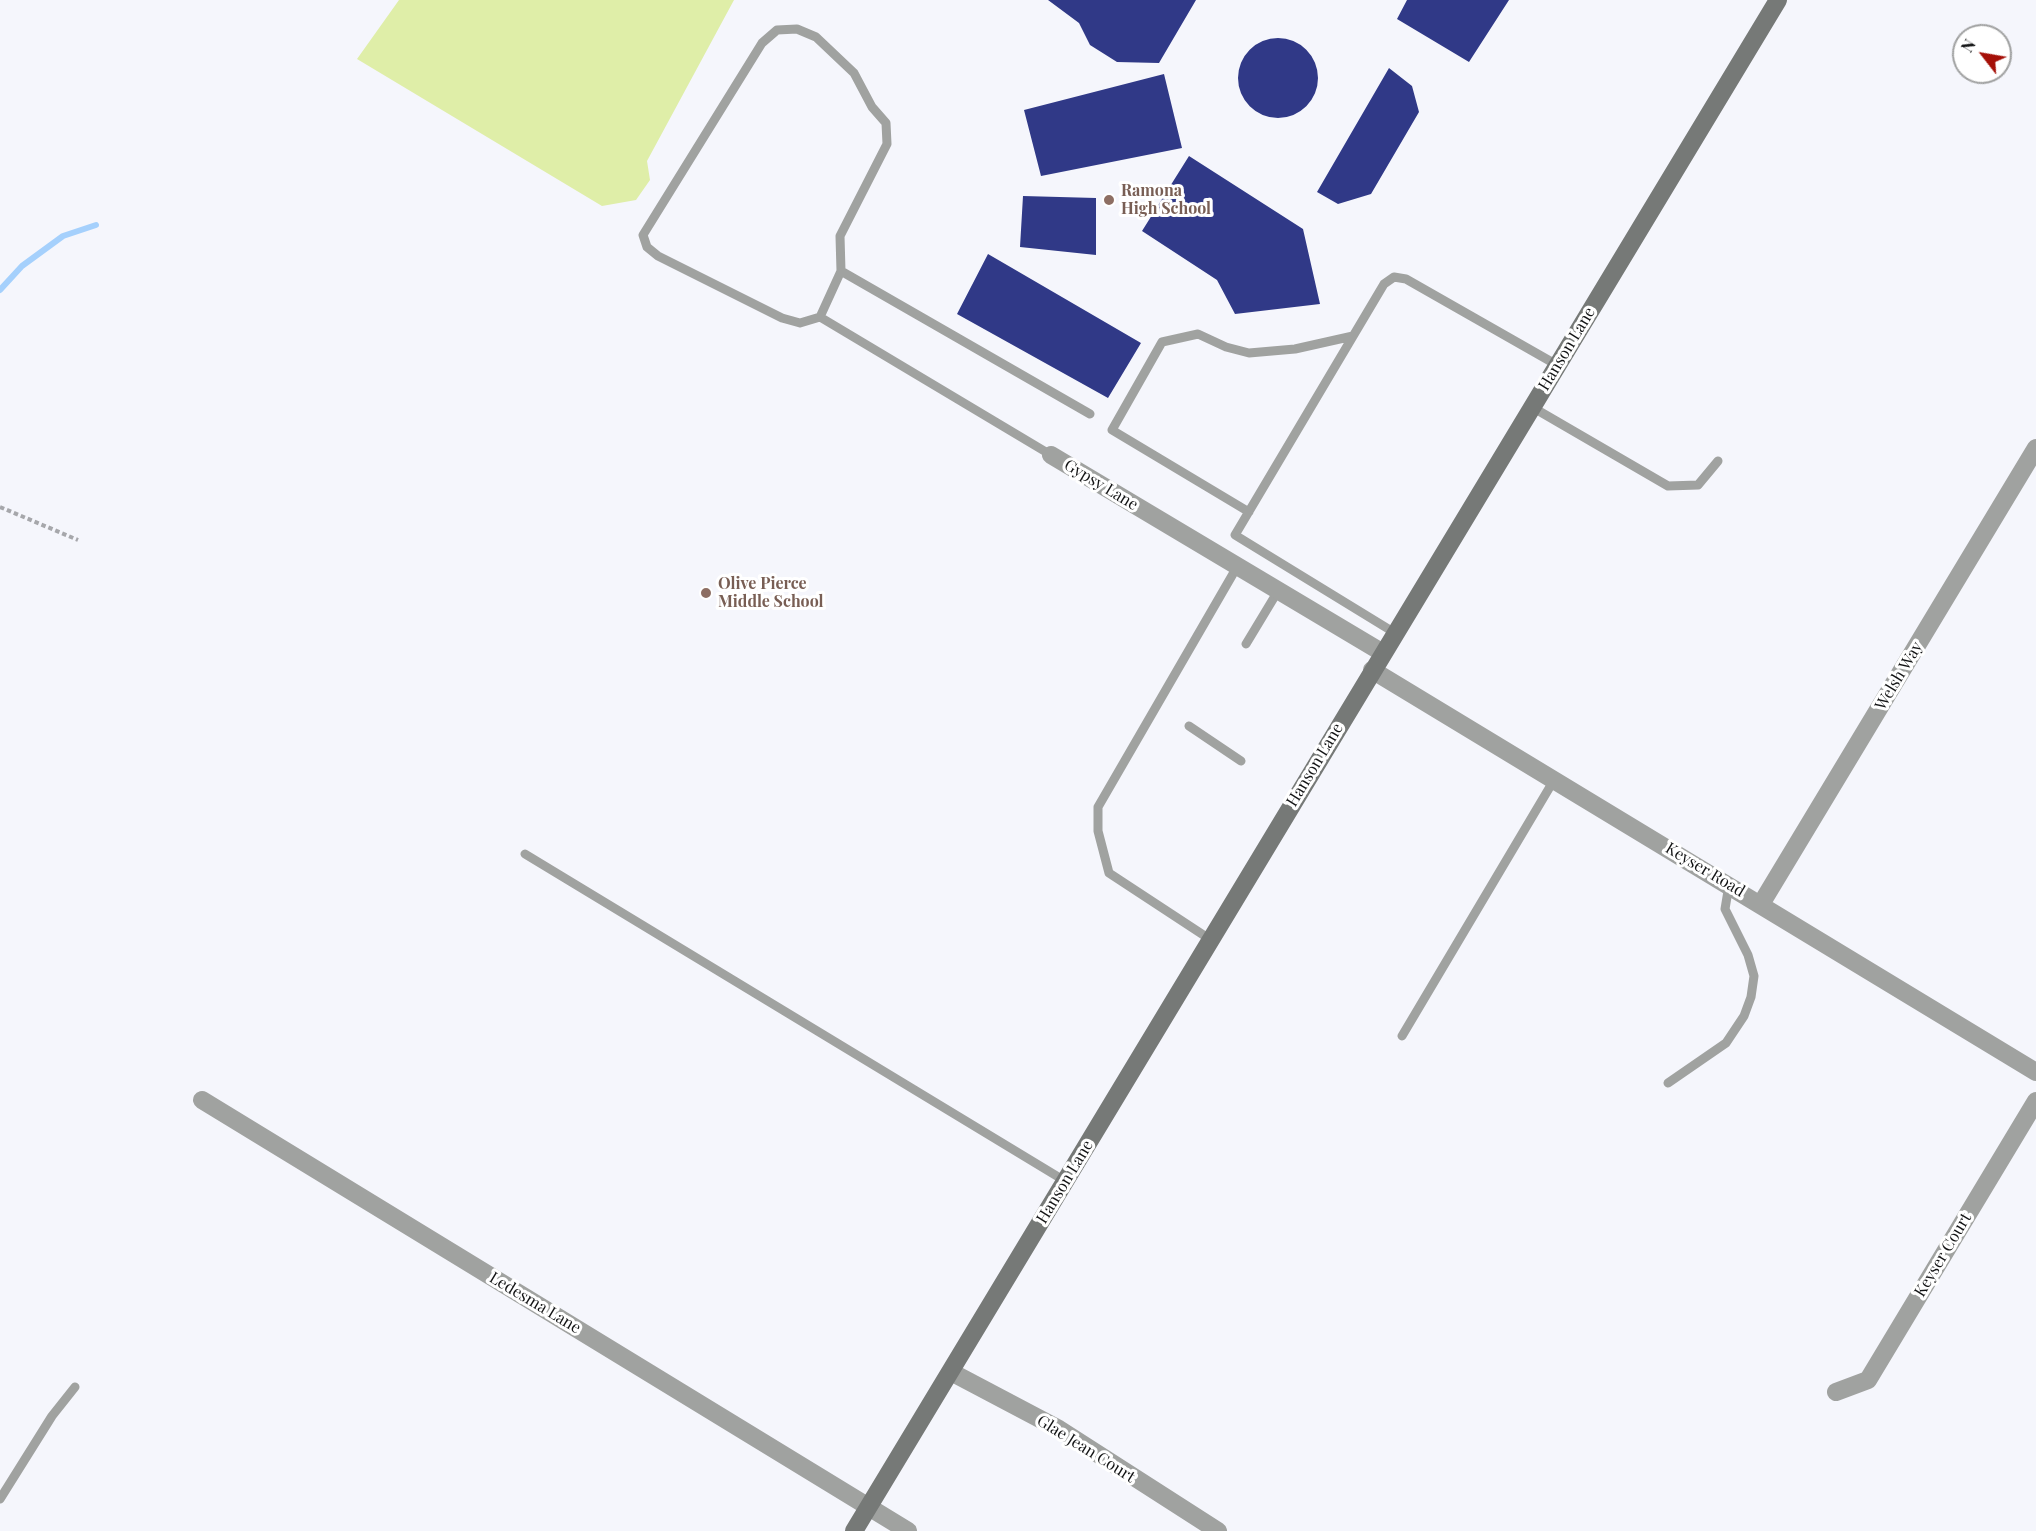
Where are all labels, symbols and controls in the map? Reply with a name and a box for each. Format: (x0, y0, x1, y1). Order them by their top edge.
north arrow (1952, 24, 2012, 84)
text: N (1956, 35, 1980, 56)
place label: Ramona High School (1121, 181, 1211, 219)
marker: Ramona High School (1102, 193, 1116, 207)
street label: Hanson Lane (1535, 304, 1599, 394)
street label: Gypsy Lane (1061, 455, 1141, 515)
place label: Olive Pierce Middle School (718, 574, 824, 612)
marker: Olive Pierce Middle School (699, 586, 713, 600)
street label: Welsh Way (1871, 638, 1927, 714)
street label: Hanson Lane (1283, 720, 1347, 810)
street label: Keyser Road (1662, 839, 1748, 901)
street label: Hanson Lane (1033, 1137, 1097, 1227)
street label: Keyser Court (1910, 1210, 1976, 1300)
street label: Ledesma Lane (486, 1268, 584, 1338)
street label: Glae Jean Court (1033, 1411, 1139, 1487)

